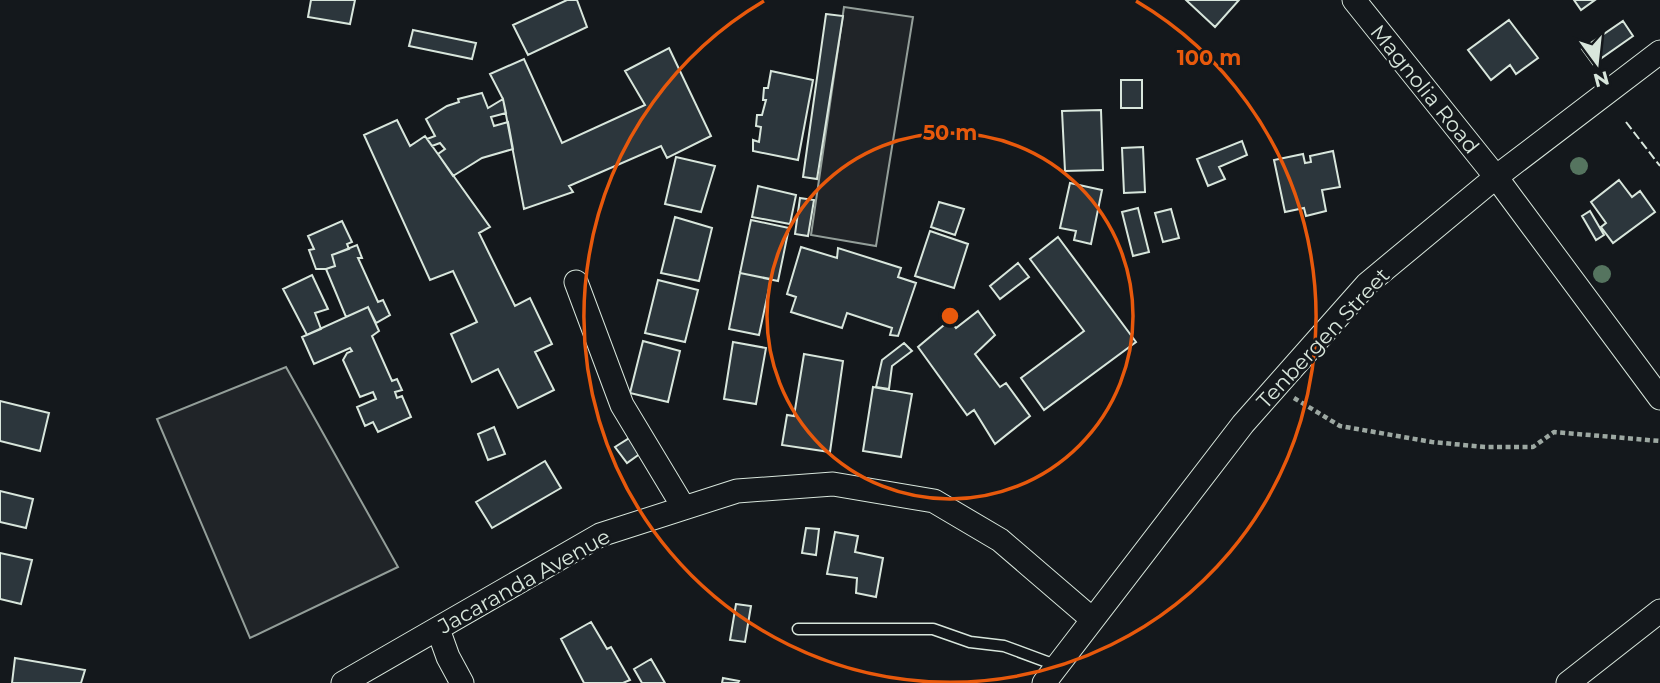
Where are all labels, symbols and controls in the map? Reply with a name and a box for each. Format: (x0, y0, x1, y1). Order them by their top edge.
street label: Magnolia Road (1365, 20, 1485, 158)
north arrow (1562, 28, 1632, 98)
text: 100 m (1177, 45, 1241, 70)
text: N (1591, 66, 1612, 92)
text: 50 m (923, 120, 977, 145)
street label: Tenbergen Street (1251, 263, 1395, 413)
centre of rings (938, 304, 962, 328)
street label: Jacaranda Avenue (433, 523, 614, 639)

